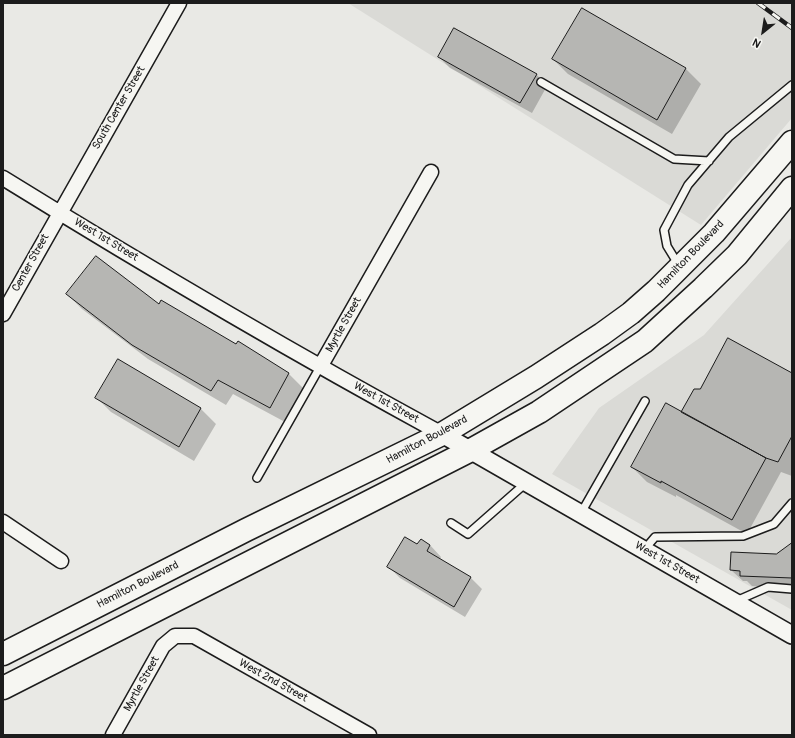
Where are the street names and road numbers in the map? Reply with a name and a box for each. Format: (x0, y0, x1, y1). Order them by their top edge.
street label: South Center Street (90, 64, 148, 152)
street label: West 1st Street (72, 216, 140, 264)
street label: Hamilton Boulevard (655, 218, 727, 292)
street label: Center Street (10, 232, 52, 294)
street label: Myrtle Street (323, 295, 365, 355)
street label: West 1st Street (351, 380, 421, 426)
street label: Hamilton Boulevard (384, 413, 470, 467)
street label: West 1st Street (632, 539, 702, 587)
street label: Hamilton Boulevard (95, 559, 181, 611)
street label: Myrtle Street (121, 654, 163, 714)
street label: West 2nd Street (236, 657, 310, 705)

